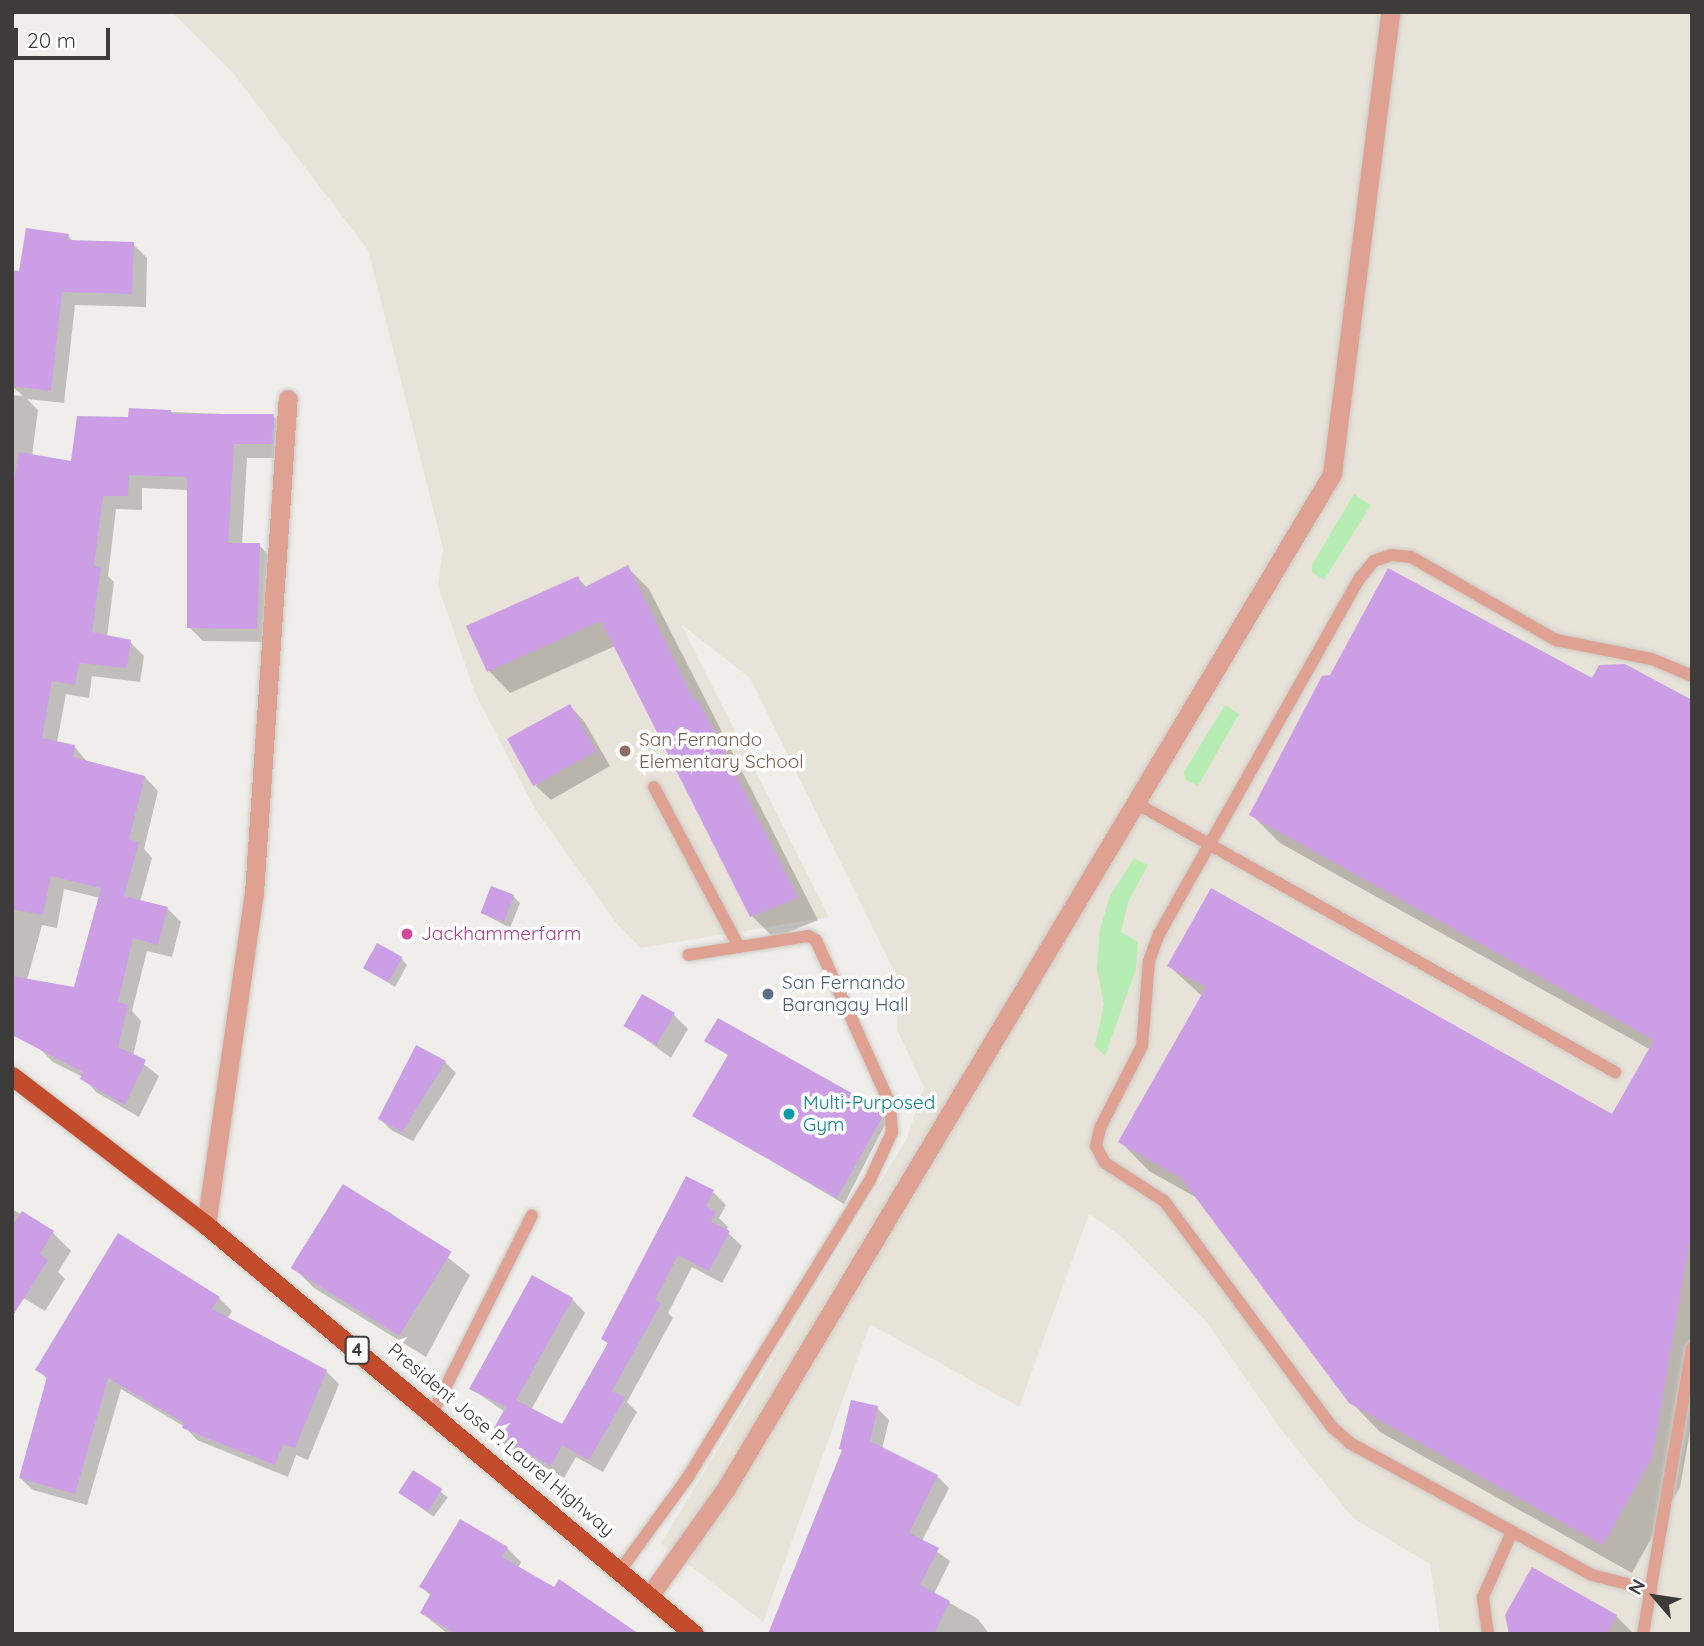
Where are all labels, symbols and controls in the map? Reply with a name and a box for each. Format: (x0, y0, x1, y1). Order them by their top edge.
scale bar (18, 14, 114, 58)
text: 20 m (27, 27, 76, 53)
place label: San Fernando Elementary School (639, 729, 804, 773)
marker: San Fernando Elementary School (617, 743, 633, 759)
place label: Jackhammerfarm (421, 923, 581, 945)
marker: Jackhammerfarm (399, 926, 415, 942)
place label: San Fernando Barangay Hall (782, 972, 909, 1016)
marker: San Fernando Barangay Hall (760, 986, 776, 1002)
place label: Multi-Purposed Gym (803, 1092, 935, 1136)
marker: Multi-Purposed Gym (781, 1106, 797, 1122)
road number: 4 (343, 1336, 371, 1364)
street label: President Jose P. Laurel Highway (383, 1339, 619, 1541)
north arrow (1620, 1562, 1690, 1632)
text: N (1623, 1575, 1651, 1599)

